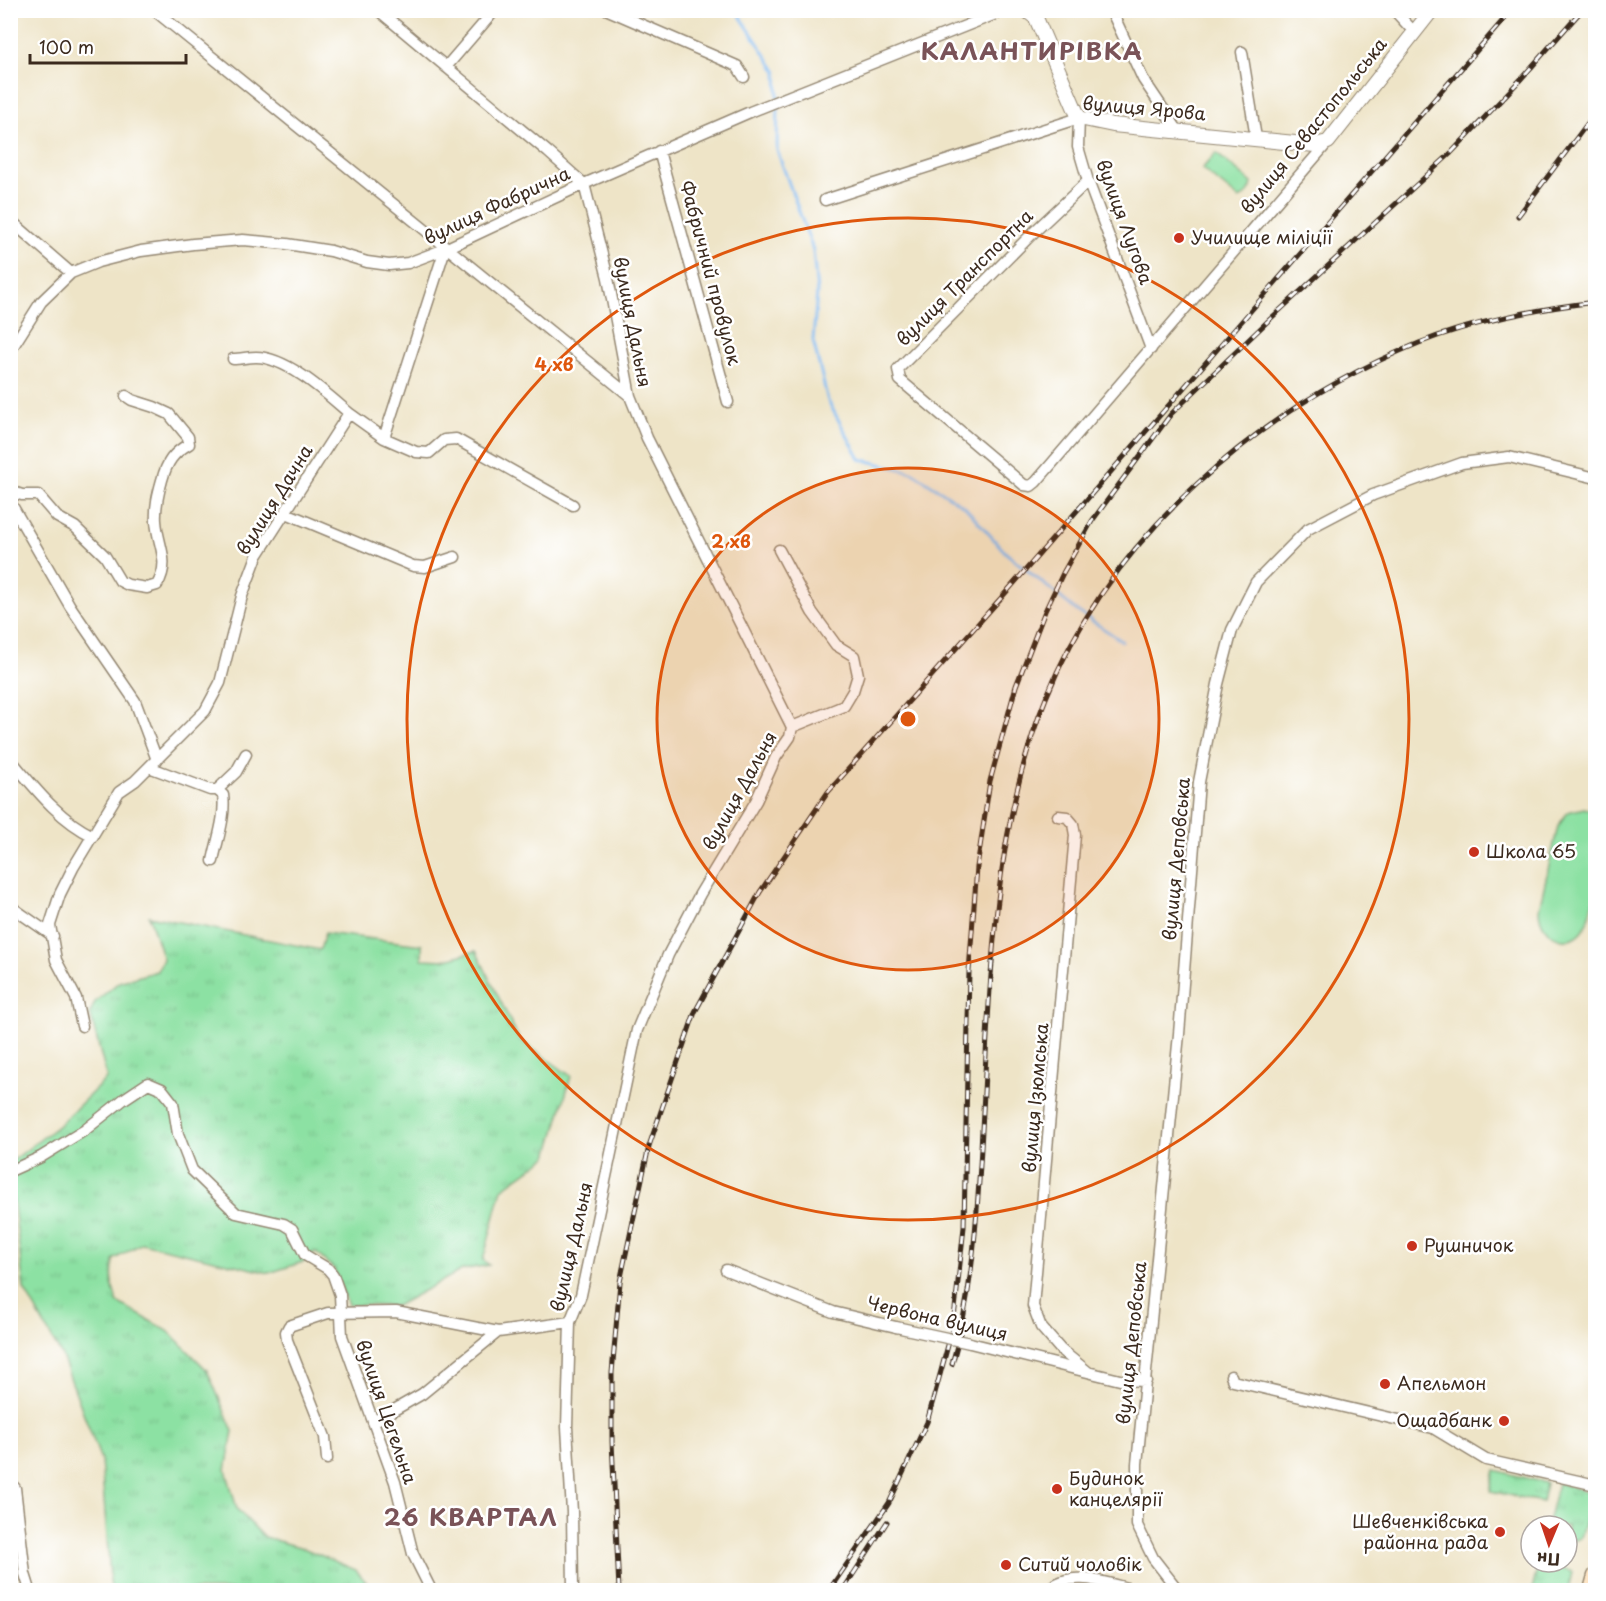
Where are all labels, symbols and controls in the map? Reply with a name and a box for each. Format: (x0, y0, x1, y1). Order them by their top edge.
scale bar (30, 27, 186, 65)
street label: вулиця Севастопольська (1233, 30, 1393, 219)
district label: КАЛАНТИРІВКА (921, 32, 1143, 68)
text: 100 m (39, 33, 94, 60)
street label: вулиця Ярова (1081, 89, 1208, 126)
street label: вулиця Лугова (1090, 155, 1161, 288)
street label: вулиця Фабрична (419, 159, 575, 250)
street label: Фабричний провулок (674, 177, 749, 368)
street label: вулиця Транспортна (889, 202, 1039, 352)
place label: Училище міліції (1191, 223, 1333, 250)
marker: Училище міліції (1172, 231, 1186, 245)
street label: вулиця Дальня (608, 254, 659, 389)
text: 4 хв (534, 350, 574, 377)
street label: вулиця Дачна (229, 438, 319, 560)
text: 2 хв (711, 527, 751, 554)
centre of rings (898, 709, 918, 729)
street label: вулиця Дальня (695, 726, 783, 855)
street label: вулиця Деповська (1155, 775, 1196, 941)
place label: Школа 65 (1486, 837, 1576, 864)
marker: Школа 65 (1467, 845, 1481, 859)
street label: вулиця Ізюмська (1015, 1021, 1055, 1174)
street label: вулиця Дальня (542, 1179, 599, 1314)
place label: Рушничок (1424, 1231, 1514, 1258)
marker: Рушничок (1405, 1239, 1419, 1253)
street label: вулиця Деповська (1109, 1259, 1153, 1426)
street label: Червона вулиця (864, 1288, 1010, 1347)
street label: вулиця Цегельна (350, 1336, 425, 1488)
place label: Апельмон (1397, 1369, 1487, 1396)
marker: Апельмон (1378, 1377, 1392, 1391)
place label: Ощадбанк (1396, 1406, 1492, 1433)
marker: Ощадбанк (1497, 1414, 1511, 1428)
place label: Будинок канцелярії (1069, 1464, 1163, 1512)
marker: Будинок канцелярії (1050, 1482, 1064, 1496)
district label: 26 КВАРТАЛ (384, 1498, 558, 1534)
place label: Шевченківська районна рада (1352, 1507, 1489, 1555)
north arrow (1519, 1514, 1579, 1574)
marker: Шевченківська районна рада (1493, 1525, 1507, 1539)
text: Пн (1536, 1548, 1560, 1572)
place label: Ситий чоловік (1018, 1550, 1142, 1577)
marker: Ситий чоловік (999, 1558, 1013, 1572)

